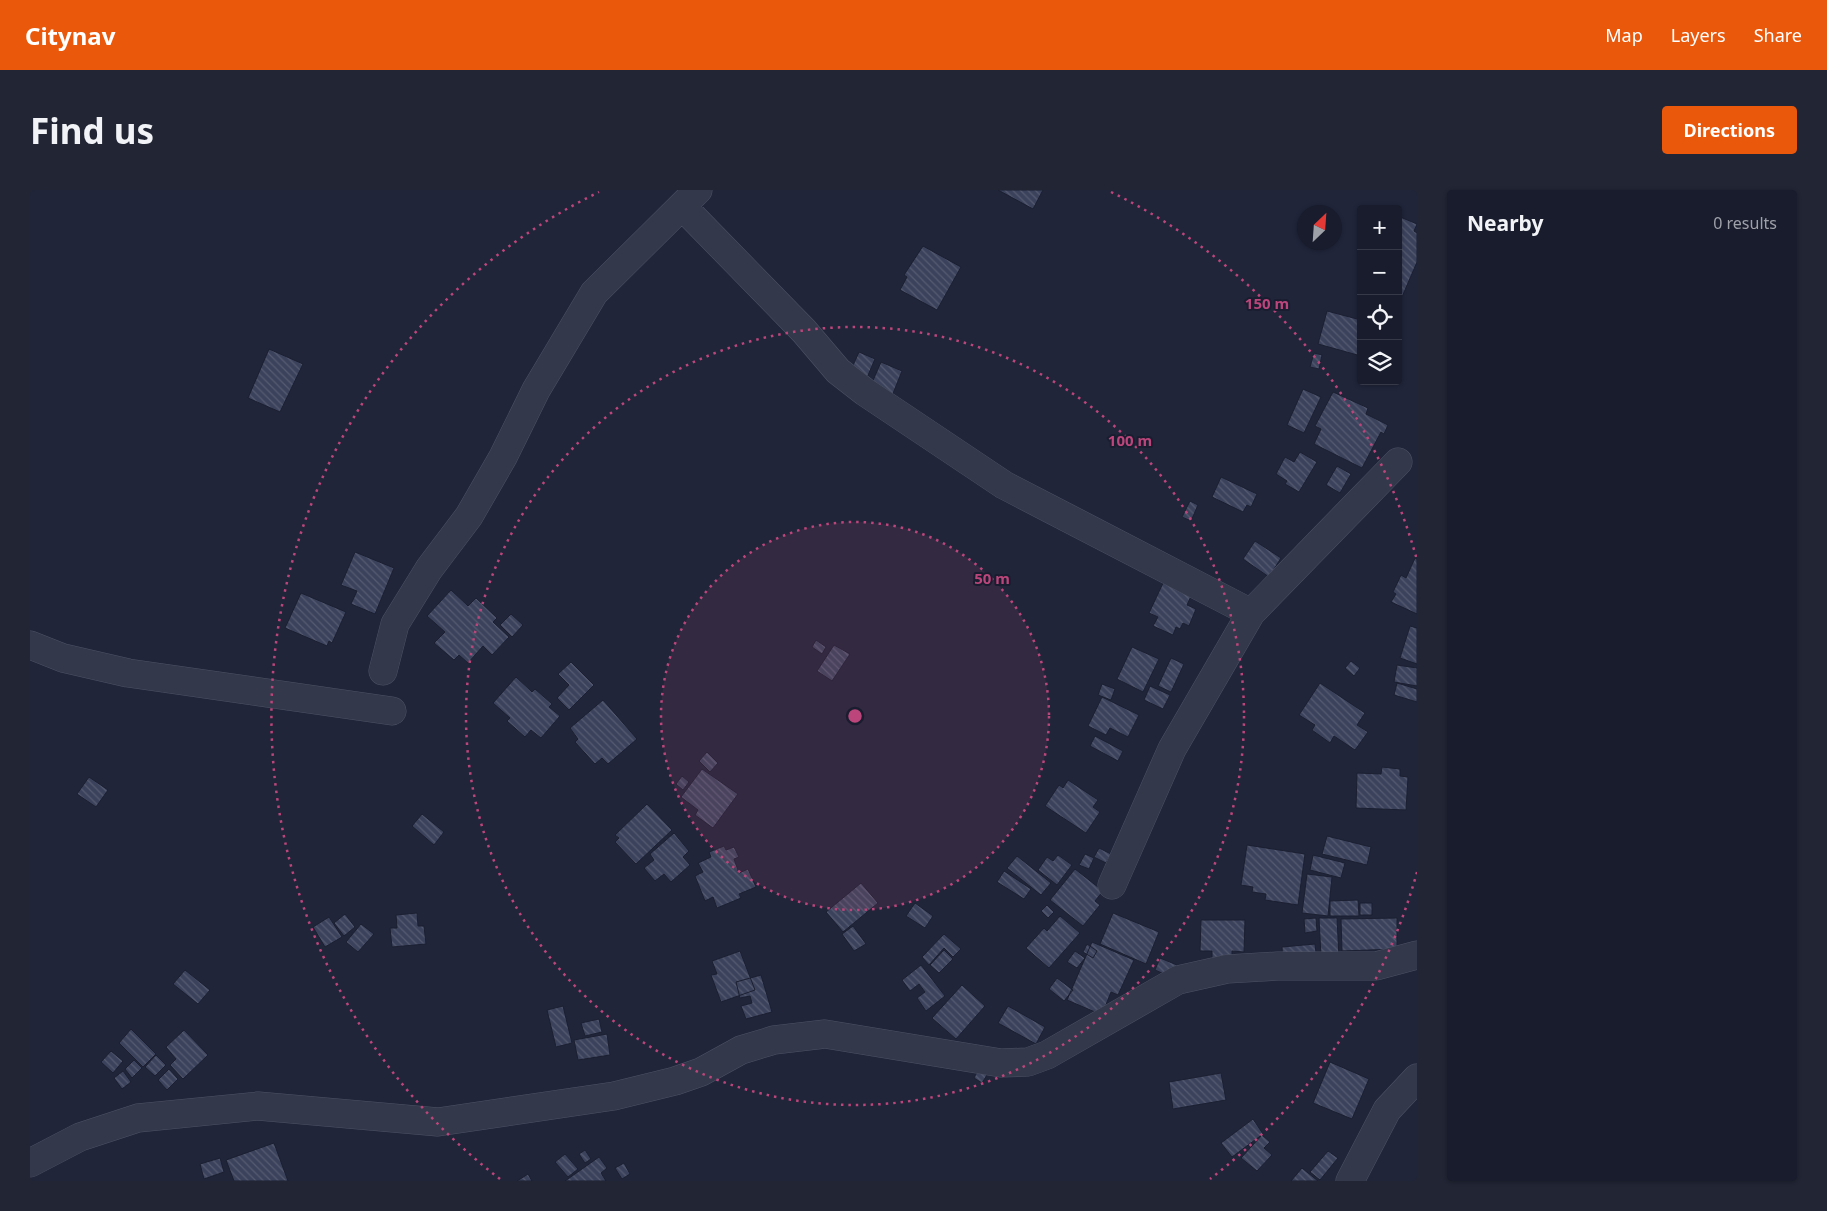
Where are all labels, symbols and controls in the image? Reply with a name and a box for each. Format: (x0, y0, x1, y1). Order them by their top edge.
text: Citynav (25, 19, 115, 52)
text: Map (1605, 23, 1643, 47)
text: Layers (1671, 23, 1726, 47)
text: Share (1754, 23, 1802, 47)
button: Directions (1662, 106, 1797, 154)
text: Find us (30, 107, 154, 154)
north arrow (1297, 205, 1342, 250)
map controls (1357, 205, 1402, 385)
button: + (1357, 205, 1402, 250)
text: Nearby (1467, 209, 1543, 237)
text: 0 results (1713, 212, 1777, 234)
button: − (1357, 250, 1402, 295)
text: 150 m (1245, 293, 1289, 313)
button: locate (1357, 295, 1402, 340)
button: layers (1357, 340, 1402, 385)
text: 100 m (1108, 430, 1152, 450)
text: 50 m (974, 568, 1010, 588)
centre of rings (846, 707, 864, 725)

